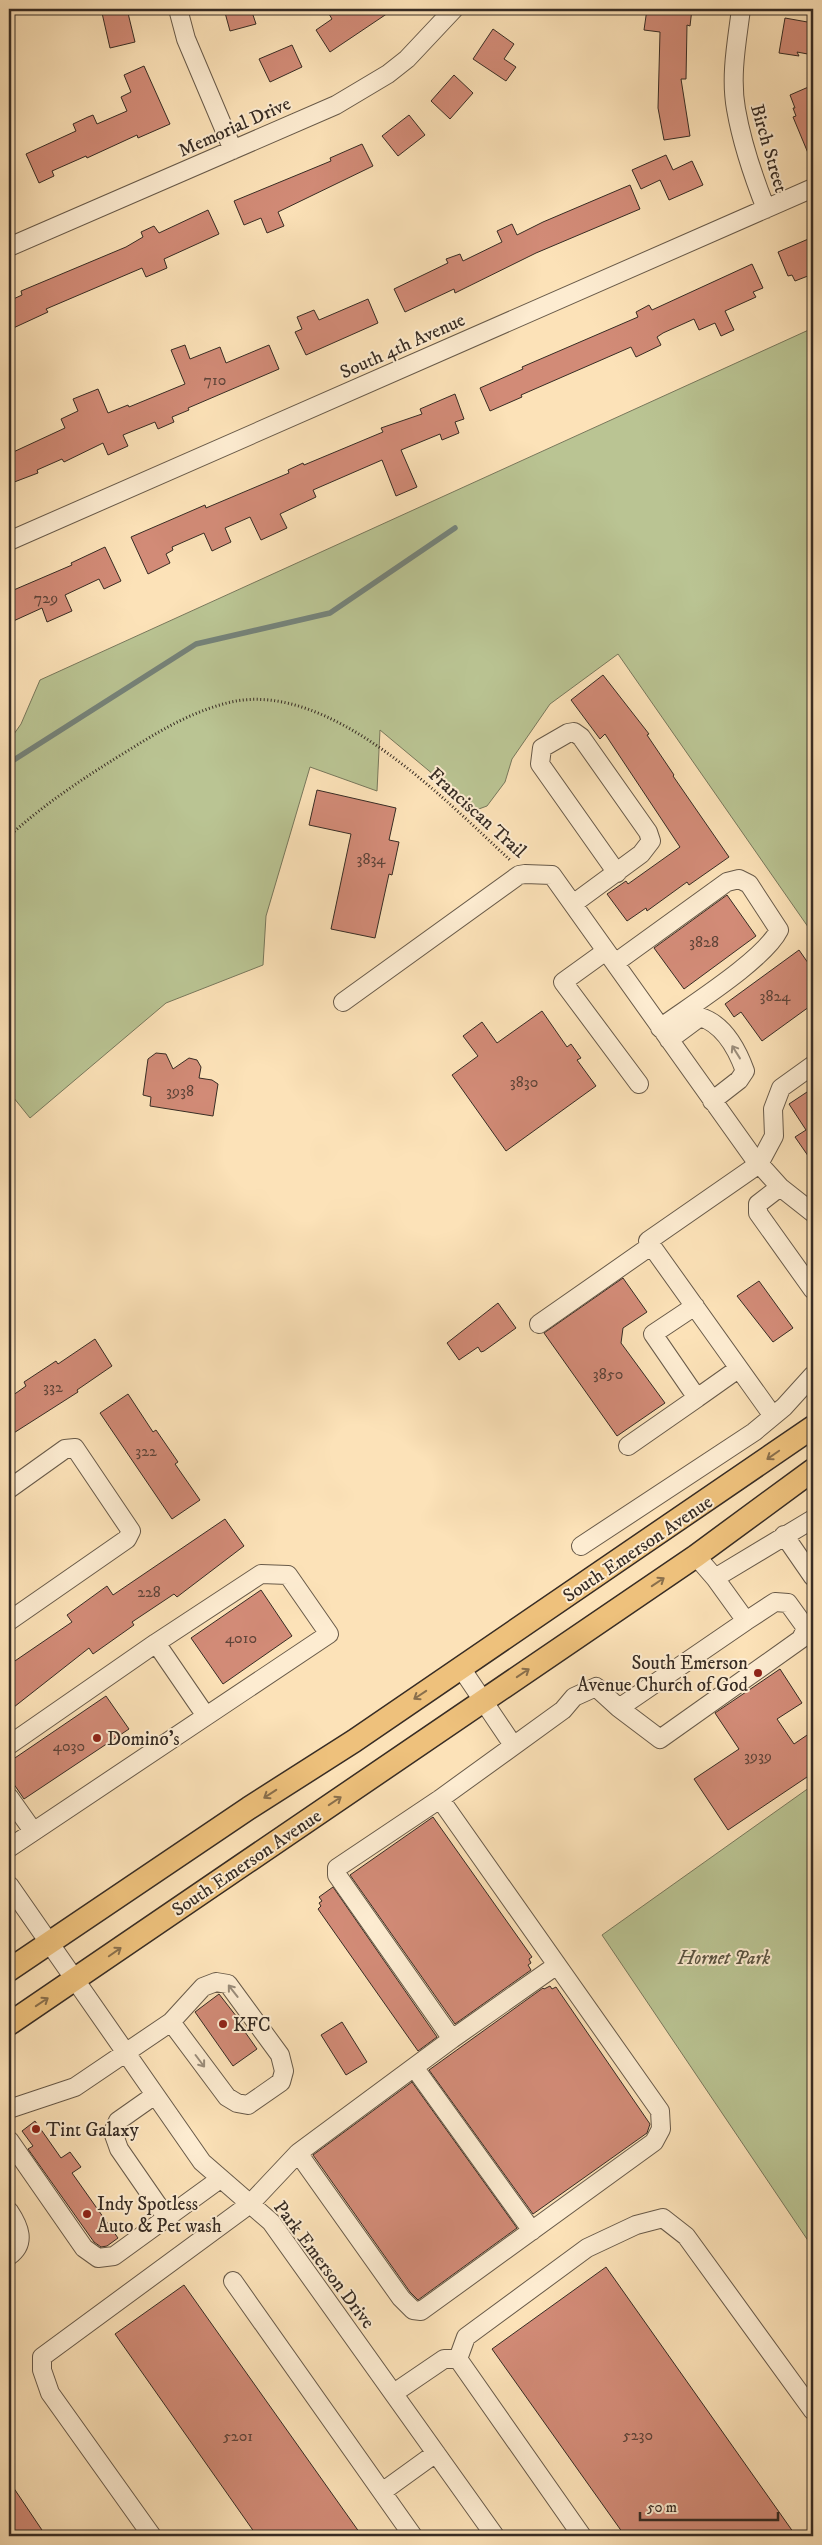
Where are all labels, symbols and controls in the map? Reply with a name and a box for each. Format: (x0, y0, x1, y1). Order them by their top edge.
street label: Memorial Drive (175, 92, 294, 162)
street label: Birch Street (745, 102, 792, 195)
street label: South 4th Avenue (337, 308, 469, 384)
house number: 710 (204, 370, 226, 390)
house number: 729 (34, 588, 58, 608)
street label: Franciscan Trail (423, 763, 531, 863)
house number: 3834 (356, 849, 386, 869)
house number: 3828 (689, 932, 719, 952)
house number: 3824 (759, 986, 791, 1006)
one-way arrow (731, 1045, 742, 1059)
house number: 3830 (510, 1072, 538, 1092)
house number: 3938 (166, 1081, 194, 1101)
house number: 3850 (593, 1364, 623, 1384)
house number: 332 (43, 1377, 63, 1397)
house number: 322 (135, 1441, 157, 1461)
one-way arrow (766, 1450, 780, 1460)
street label: South Emerson Avenue (559, 1491, 717, 1608)
one-way arrow (651, 1577, 665, 1587)
house number: 228 (137, 1582, 161, 1602)
house number: 4010 (225, 1628, 257, 1648)
place label: South Emerson Avenue Church of God (577, 1652, 749, 1697)
marker: South Emerson Avenue Church of God (752, 1667, 764, 1679)
one-way arrow (516, 1668, 530, 1678)
one-way arrow (414, 1690, 428, 1700)
place label: Domino's (107, 1728, 180, 1751)
marker: Domino's (91, 1732, 103, 1744)
house number: 4030 (53, 1736, 85, 1756)
house number: 3939 (744, 1746, 772, 1766)
one-way arrow (263, 1789, 277, 1800)
one-way arrow (328, 1796, 342, 1806)
street label: South Emerson Avenue (168, 1805, 326, 1922)
one-way arrow (107, 1947, 121, 1957)
park label: Hornet Park (677, 1947, 770, 1970)
one-way arrow (227, 1985, 238, 1998)
one-way arrow (34, 1997, 48, 2007)
place label: KFC (233, 2014, 271, 2037)
marker: KFC (217, 2018, 229, 2030)
one-way arrow (195, 2054, 206, 2067)
place label: Tint Galaxy (46, 2119, 140, 2142)
marker: Tint Galaxy (30, 2123, 42, 2135)
place label: Indy Spotless Auto & Pet wash (97, 2193, 222, 2238)
street label: Park Emerson Drive (268, 2196, 379, 2333)
marker: Indy Spotless Auto & Pet wash (81, 2208, 93, 2220)
house number: 5230 (623, 2425, 653, 2445)
house number: 5201 (223, 2426, 253, 2446)
scale bar (640, 2490, 777, 2522)
text: 50 m (647, 2498, 677, 2517)

